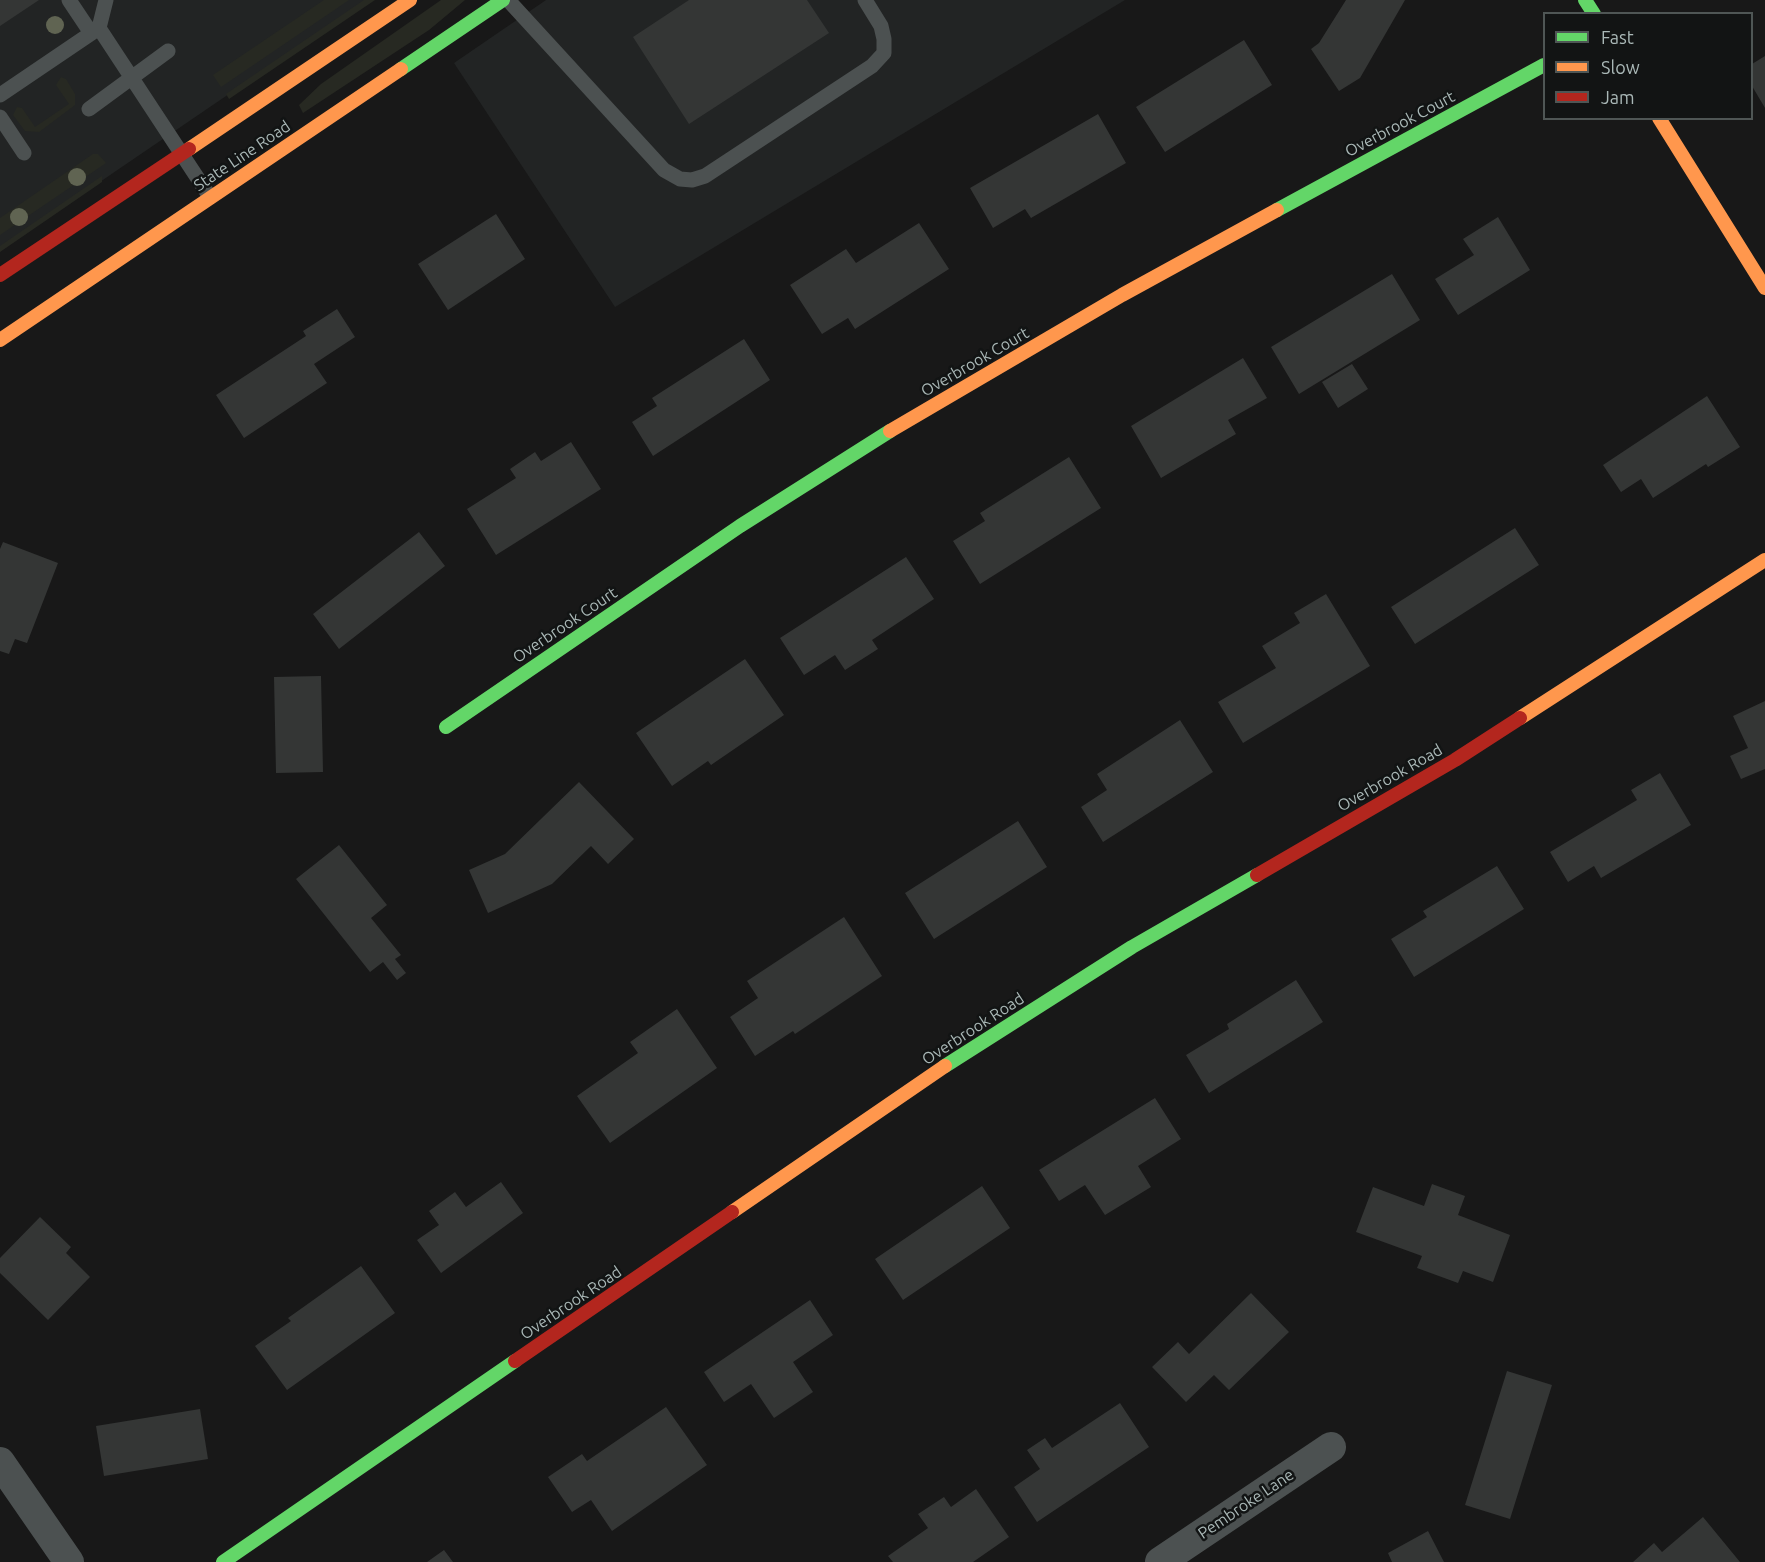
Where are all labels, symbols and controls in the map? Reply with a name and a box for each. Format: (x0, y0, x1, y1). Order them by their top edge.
legend (1543, 12, 1753, 120)
text: Fast (1601, 27, 1634, 47)
text: Slow (1601, 57, 1640, 77)
street label: Overbrook Court (1342, 87, 1458, 161)
text: Jam (1601, 87, 1635, 107)
street label: State Line Road (190, 117, 294, 195)
street label: Overbrook Court (918, 323, 1032, 401)
street label: Overbrook Court (509, 583, 621, 667)
street label: Overbrook Road (1334, 740, 1446, 816)
street label: Overbrook Road (918, 989, 1028, 1069)
street label: Overbrook Road (517, 1262, 625, 1344)
street label: Pembroke Lane (1194, 1465, 1298, 1543)

